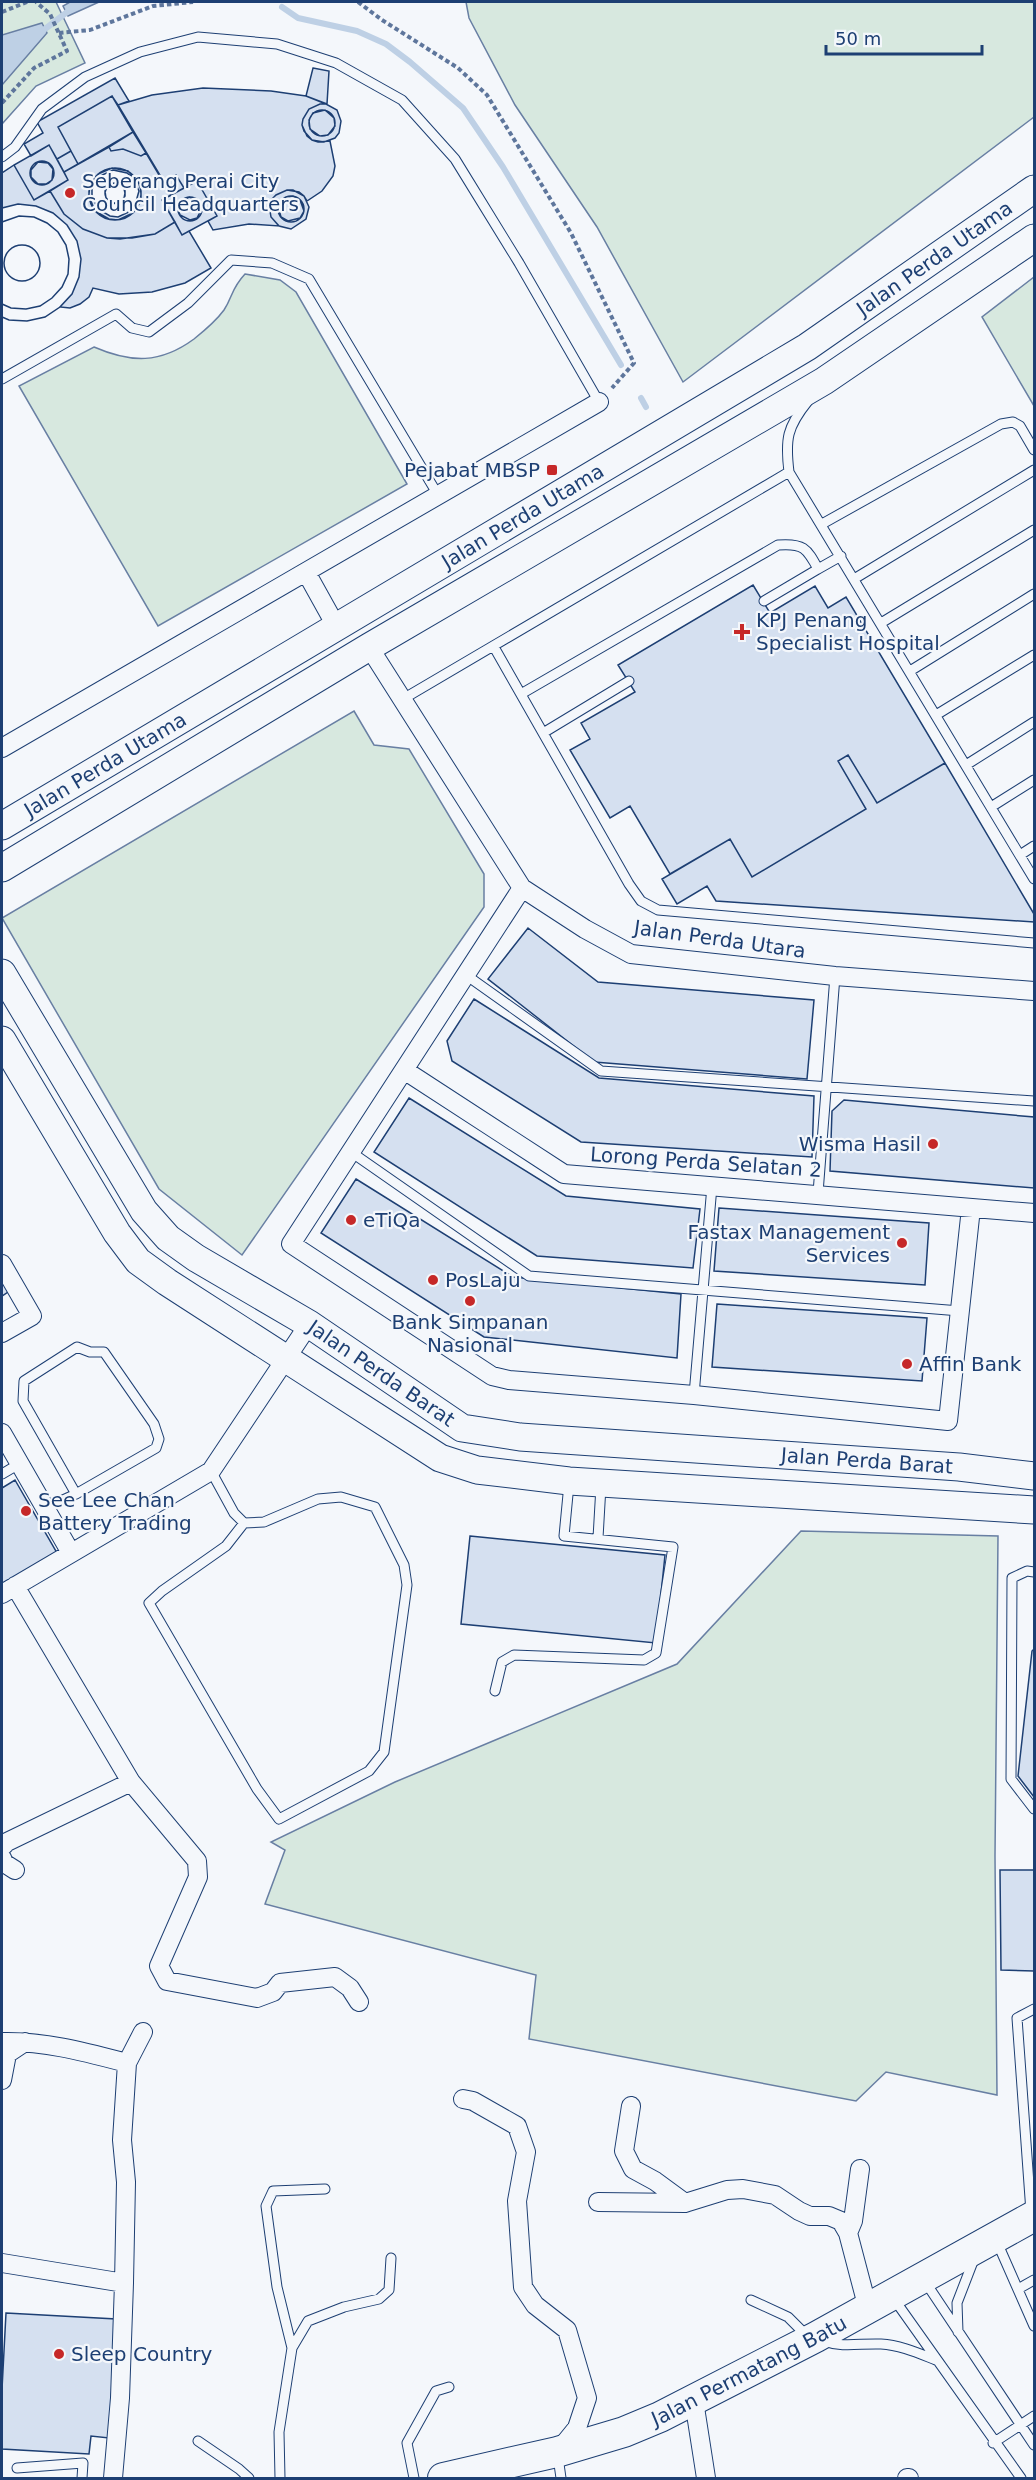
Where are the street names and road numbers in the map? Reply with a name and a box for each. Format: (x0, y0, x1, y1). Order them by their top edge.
street label: Jalan Perda Utama (850, 196, 1017, 322)
street label: Jalan Perda Utama (436, 459, 608, 575)
street label: Jalan Perda Utama (18, 707, 191, 823)
street label: Jalan Perda Utara (631, 915, 807, 963)
street label: Lorong Perda Selatan 2 (589, 1142, 823, 1182)
street label: Jalan Perda Barat (302, 1314, 459, 1432)
street label: Jalan Perda Barat (778, 1443, 954, 1479)
street label: Jalan Permatang Batu (646, 2310, 851, 2432)

